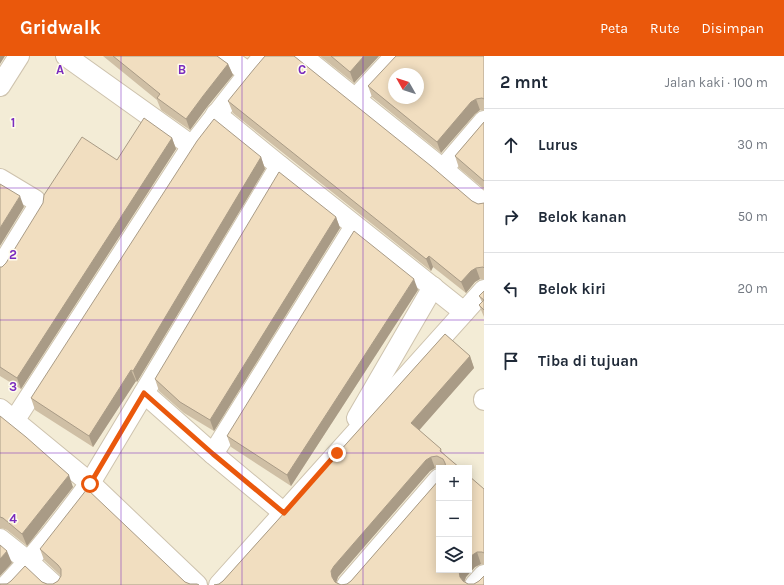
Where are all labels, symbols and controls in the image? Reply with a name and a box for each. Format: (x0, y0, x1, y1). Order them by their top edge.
text: Gridwalk (20, 17, 101, 39)
text: Peta (600, 20, 628, 37)
text: Rute (650, 20, 680, 37)
text: Disimpan (702, 20, 764, 37)
text: A (56, 62, 64, 77)
text: B (178, 62, 186, 77)
text: C (298, 62, 306, 77)
north arrow (388, 68, 424, 104)
text: 2 mnt (500, 72, 548, 92)
text: Jalan kaki · 100 m (665, 75, 768, 90)
text: 1 (11, 115, 15, 130)
icon: ahead (500, 134, 522, 156)
text: Lurus (538, 136, 578, 154)
text: 30 m (737, 137, 768, 152)
icon: right (500, 206, 522, 228)
text: Belok kanan (538, 208, 627, 226)
text: 50 m (738, 209, 768, 224)
text: 2 (9, 247, 17, 262)
icon: left (500, 278, 522, 300)
text: Belok kiri (538, 280, 606, 298)
text: 20 m (738, 281, 768, 296)
icon: arrive (500, 350, 522, 372)
text: Tiba di tujuan (538, 352, 638, 370)
text: 3 (9, 379, 17, 394)
route end (328, 444, 346, 462)
map controls (436, 465, 472, 573)
button: + (436, 465, 472, 501)
route start (81, 475, 99, 493)
button: − (436, 501, 472, 537)
text: 4 (9, 511, 17, 526)
button: layers (436, 537, 472, 573)

